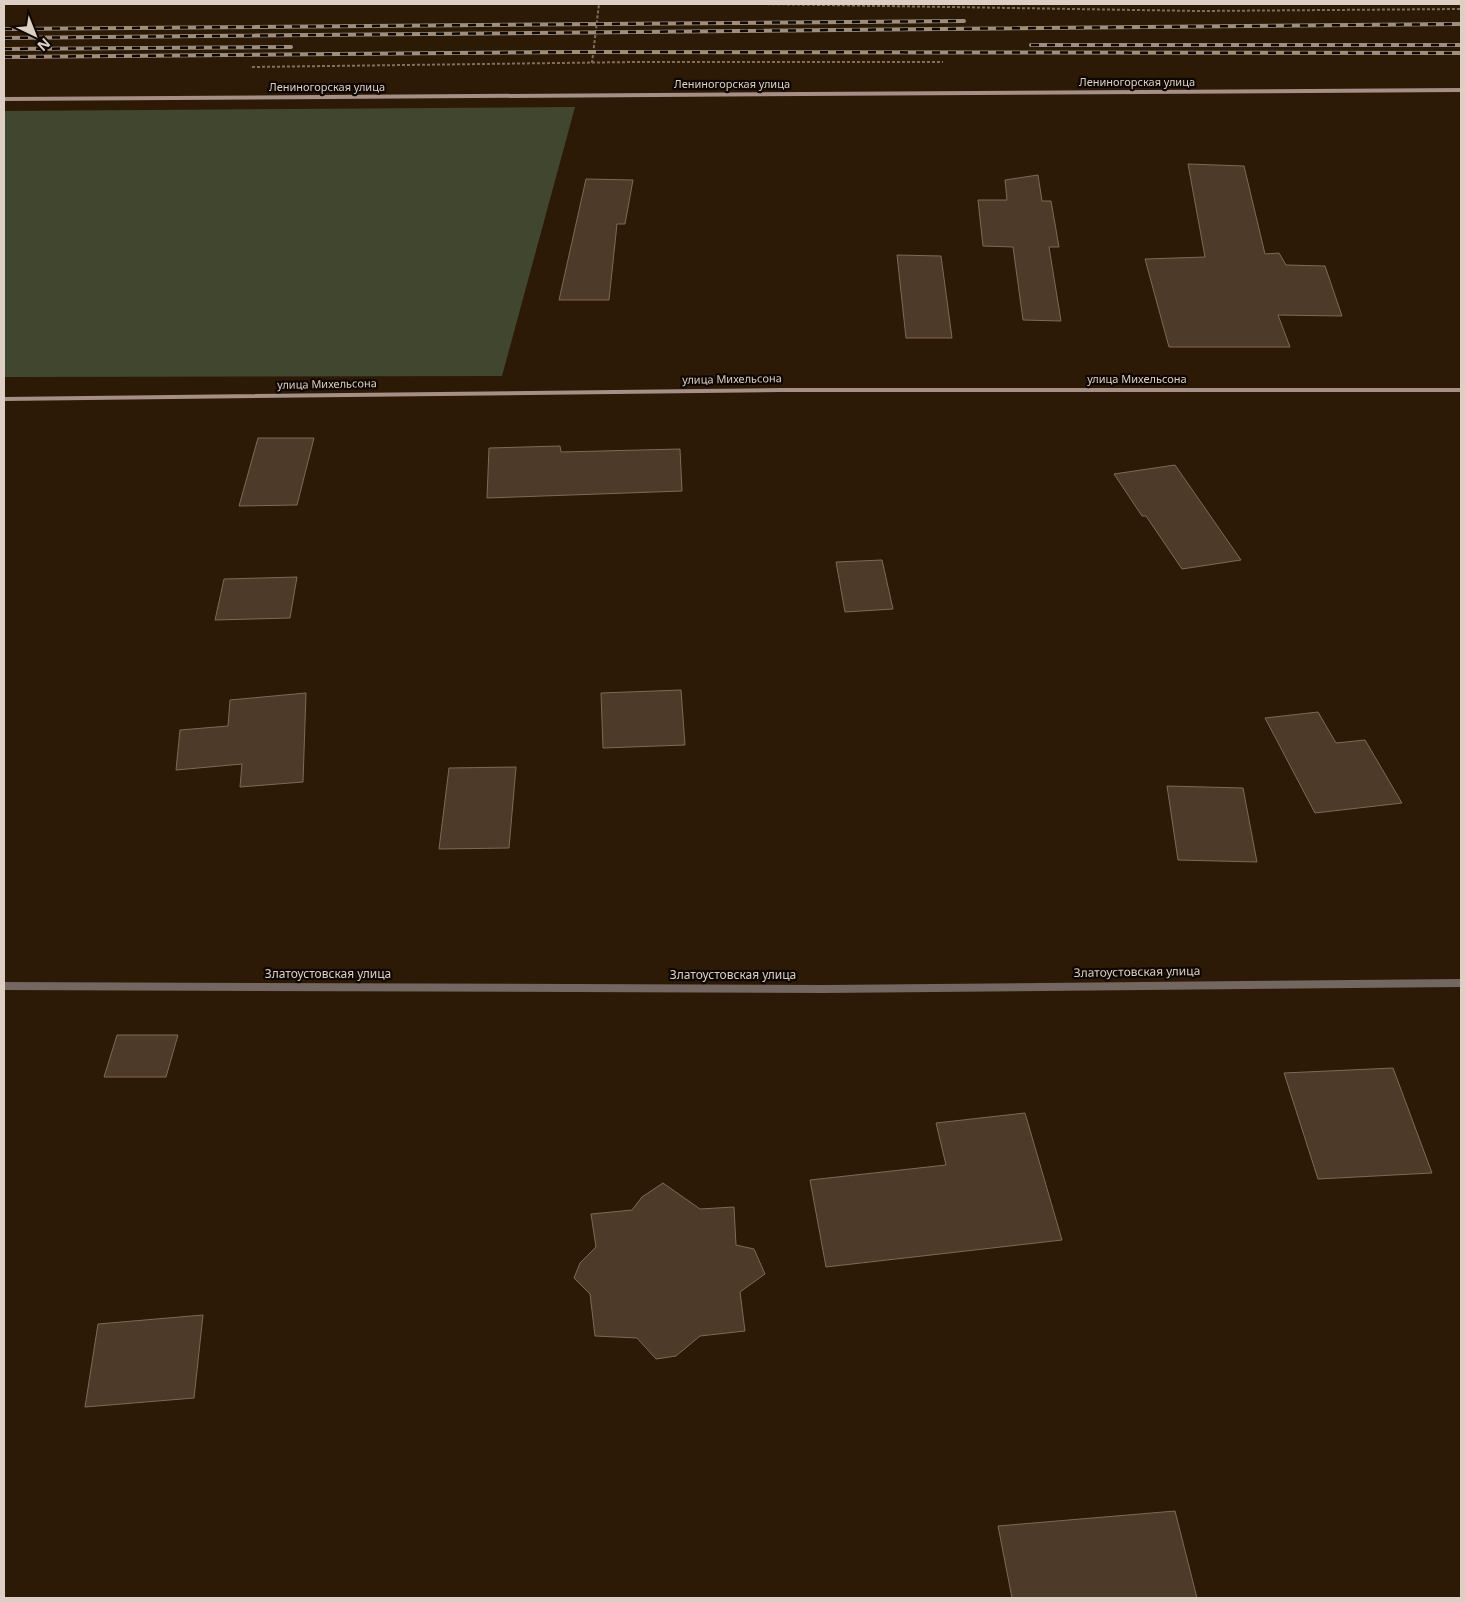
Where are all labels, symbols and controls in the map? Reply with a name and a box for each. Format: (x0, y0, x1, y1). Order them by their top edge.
north arrow (10, 10, 60, 60)
text: N (34, 34, 55, 56)
street label: Лениногорская улица (1079, 74, 1195, 89)
street label: Лениногорская улица (674, 76, 790, 91)
street label: Лениногорская улица (269, 79, 385, 94)
street label: улица Михельсона (682, 370, 782, 387)
street label: улица Михельсона (1087, 371, 1187, 386)
street label: улица Михельсона (277, 375, 377, 392)
street label: Златоустовская улица (1074, 962, 1200, 981)
street label: Златоустовская улица (265, 965, 391, 982)
street label: Златоустовская улица (670, 966, 796, 983)

